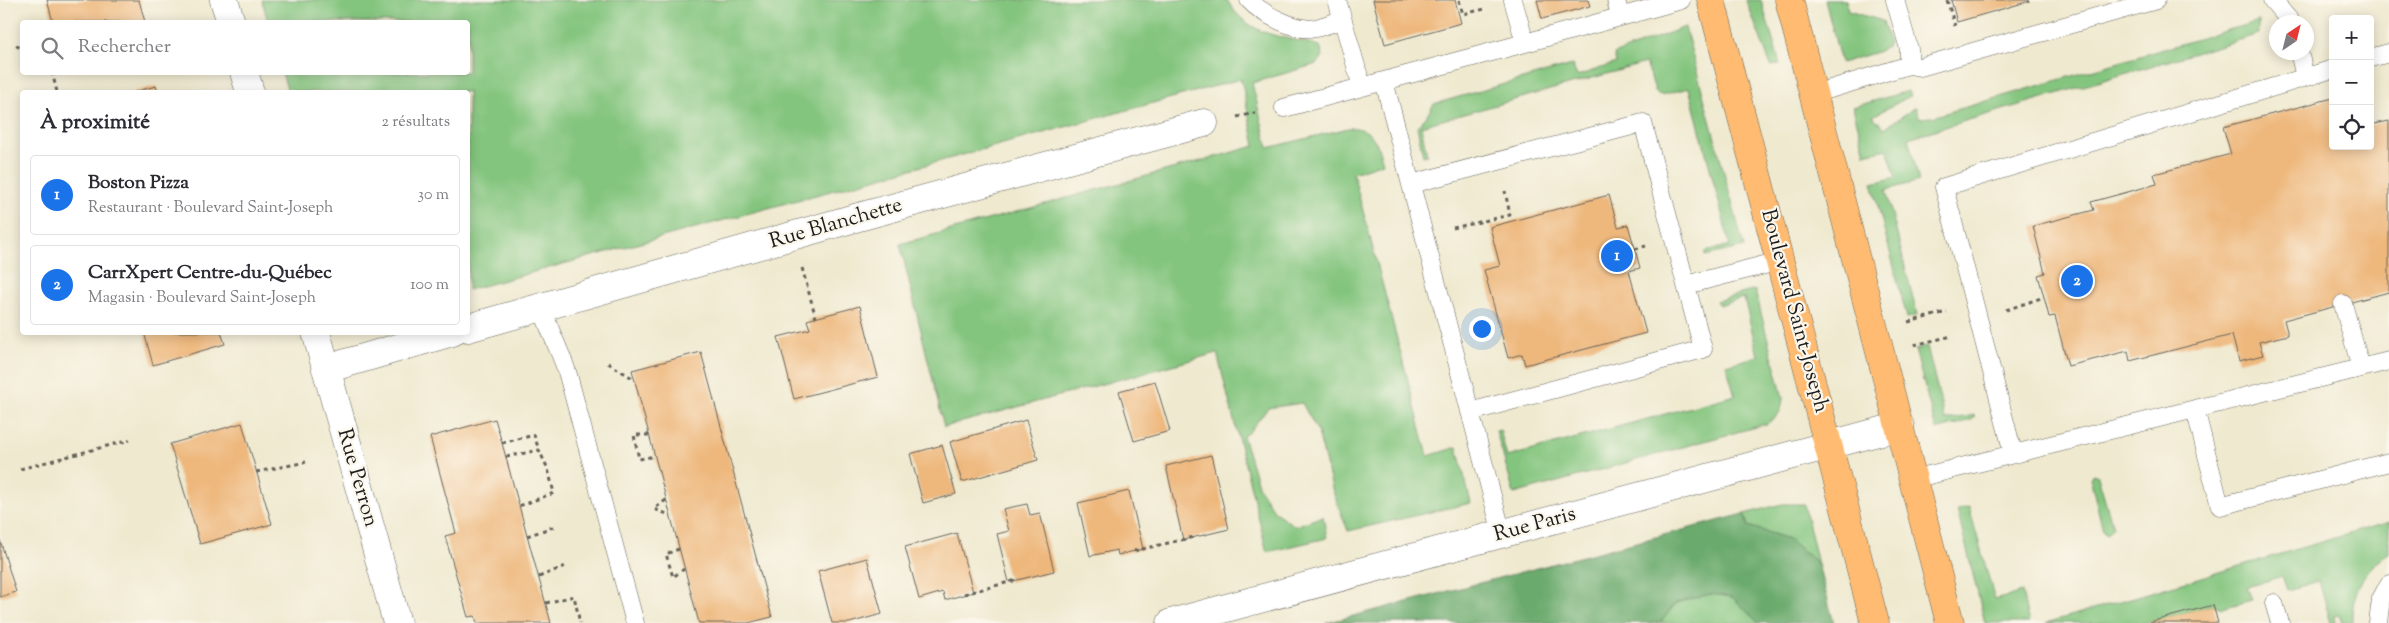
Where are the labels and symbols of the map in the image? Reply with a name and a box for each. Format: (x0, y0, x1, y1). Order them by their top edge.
north arrow (2269, 15, 2314, 60)
street label: Rue Blanchette (766, 191, 906, 257)
street label: Boulevard Saint-Joseph (1752, 206, 1836, 416)
pin: 1 (1601, 237, 1633, 275)
pin: 2 (2061, 262, 2093, 300)
your location (1469, 316, 1495, 342)
street label: Rue Perron (329, 425, 385, 531)
street label: Rue Paris (1491, 500, 1579, 550)

